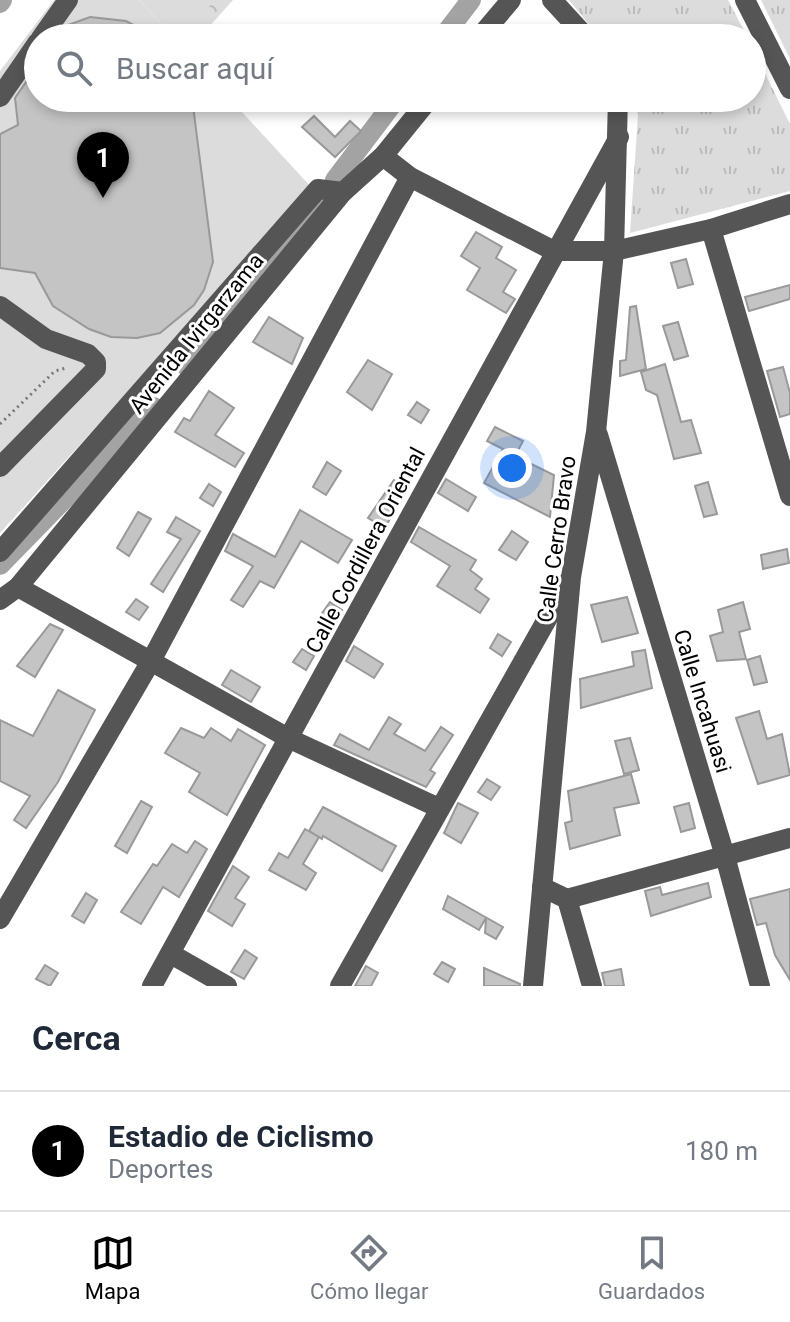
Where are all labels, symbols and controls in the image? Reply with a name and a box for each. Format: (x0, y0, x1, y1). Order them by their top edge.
search box (24, 24, 766, 112)
icon: search (52, 46, 96, 90)
text: Buscar aquí (116, 51, 274, 86)
pin: 1 (77, 132, 129, 198)
street label: Avenida Ivirgarzama (124, 248, 269, 418)
street label: Calle Cordillera Oriental (301, 443, 430, 657)
your location (492, 448, 532, 488)
street label: Calle Cerro Bravo (532, 454, 581, 624)
street label: Calle Incahuasi (669, 626, 736, 776)
text: Cerca (32, 1018, 121, 1058)
text: Estadio de Ciclismo (108, 1119, 374, 1154)
text: 1 (51, 1136, 65, 1166)
text: 180 m (685, 1136, 758, 1166)
text: Deportes (108, 1154, 213, 1184)
tab: Mapa (85, 1231, 140, 1304)
tab: Cómo llegar (310, 1231, 428, 1304)
tab: Guardados (598, 1231, 705, 1304)

